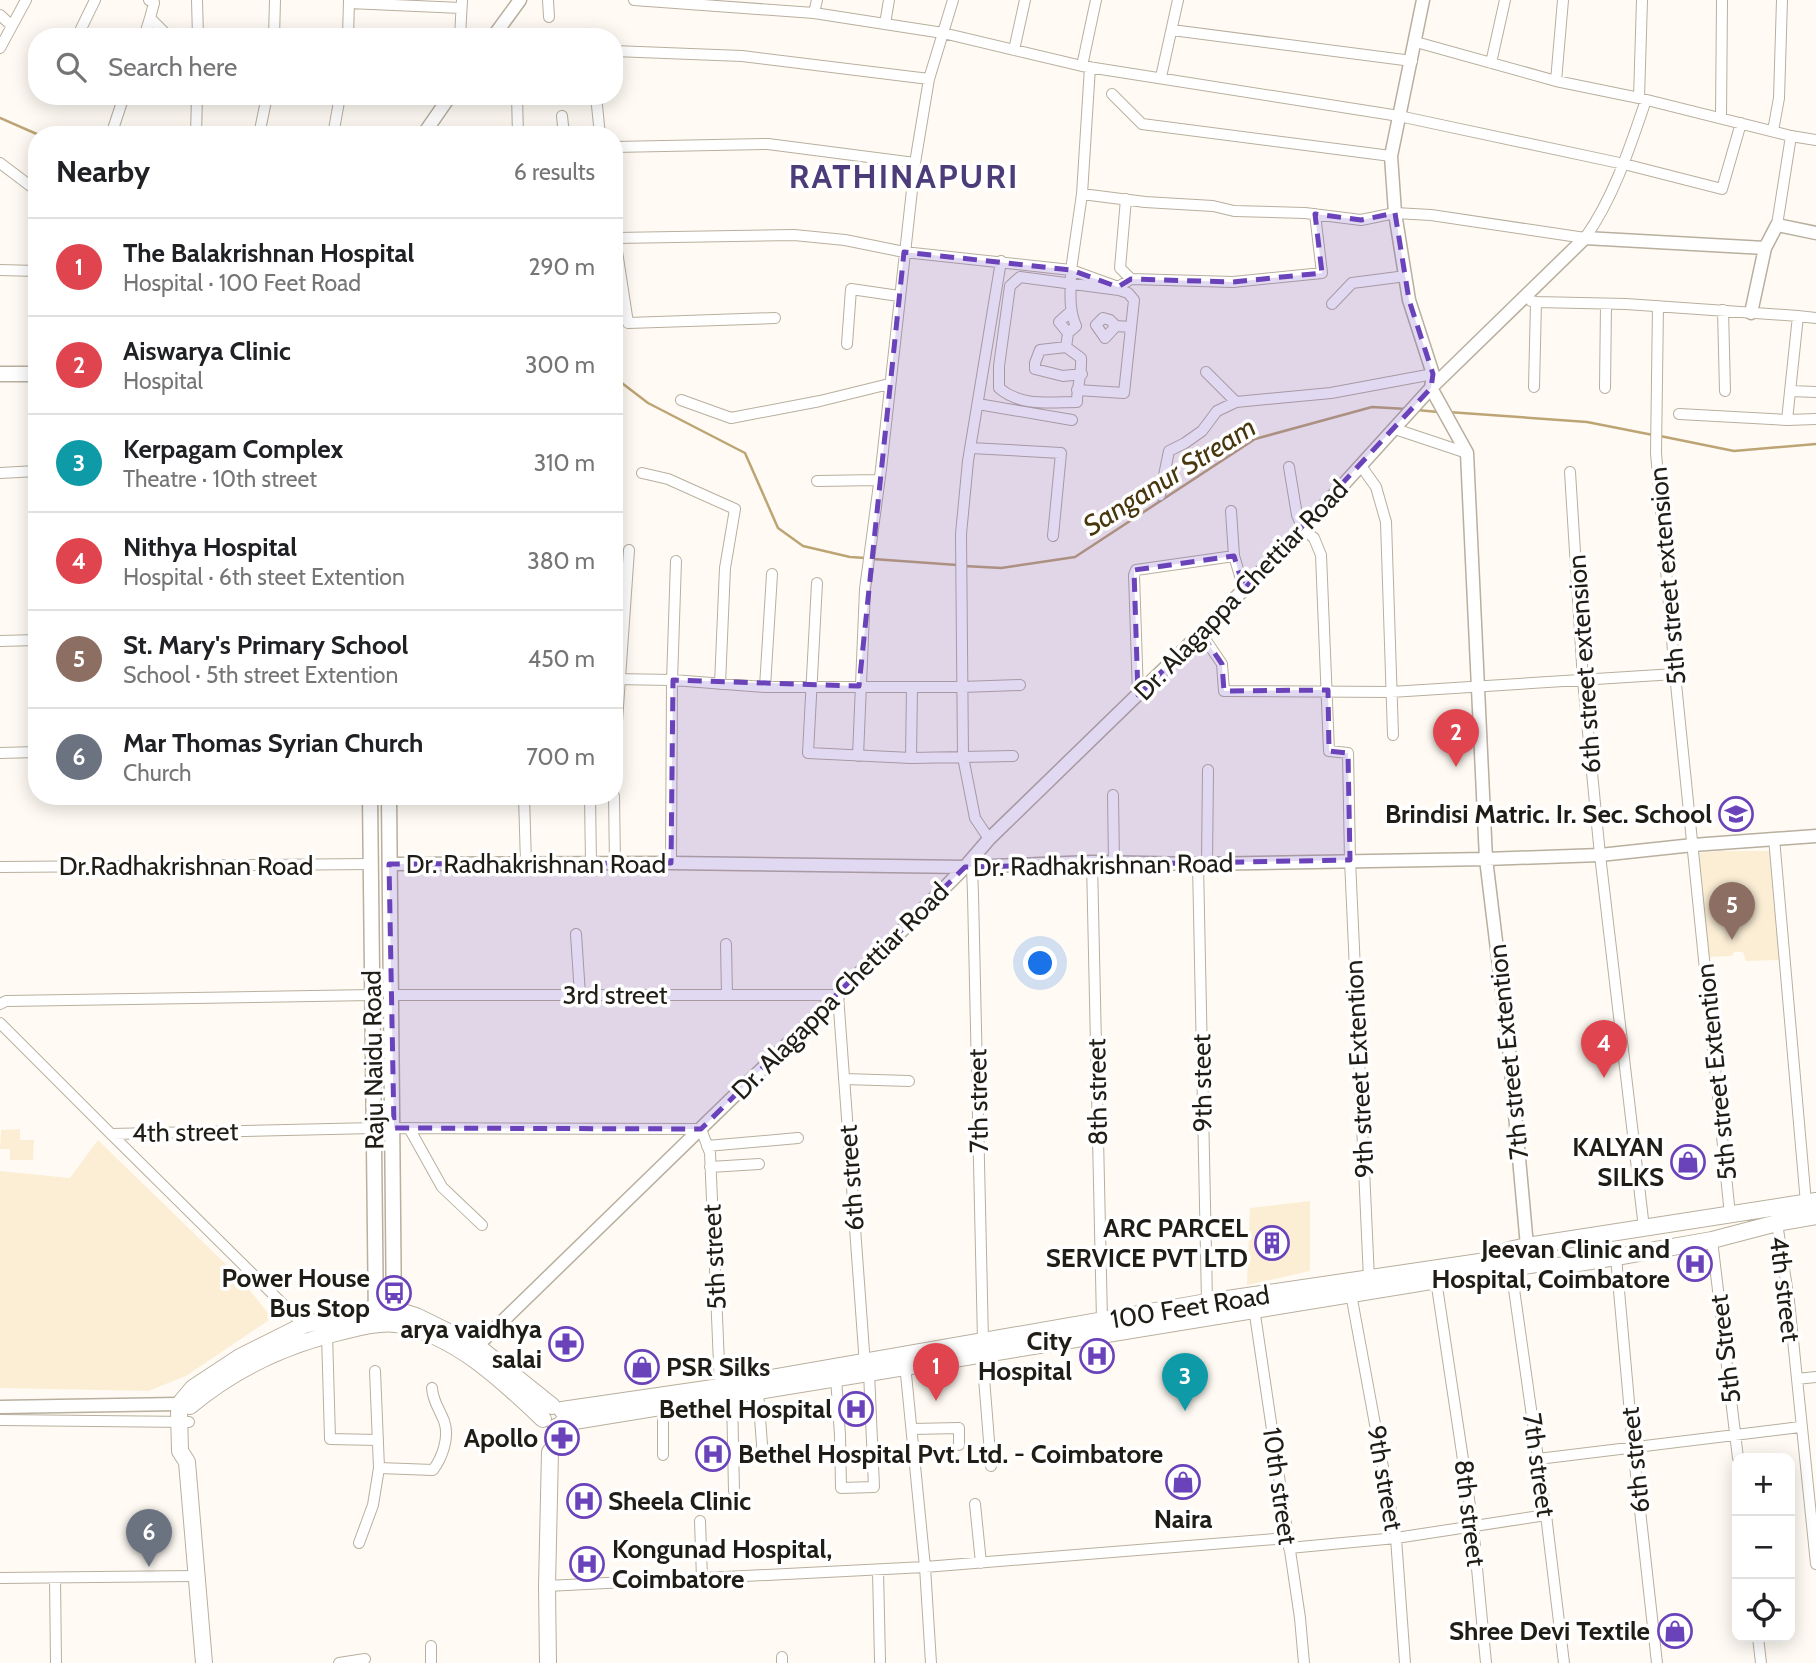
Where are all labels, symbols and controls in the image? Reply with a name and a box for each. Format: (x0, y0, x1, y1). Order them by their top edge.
search box (28, 28, 623, 105)
icon: search (52, 48, 90, 86)
text: Search here (108, 51, 237, 83)
text: Nearby (56, 153, 150, 190)
district label: RATHINAPURI (789, 156, 1019, 196)
text: 6 results (514, 158, 595, 186)
text: The Balakrishnan Hospital (123, 237, 414, 269)
text: 1 (75, 253, 83, 281)
text: 290 m (528, 253, 595, 281)
text: Hospital · 100 Feet Road (123, 269, 361, 297)
text: Aiswarya Clinic (123, 335, 291, 367)
text: 2 (73, 351, 85, 379)
text: 300 m (525, 351, 595, 379)
text: Hospital (123, 367, 203, 395)
water label: Sanganur Stream (1076, 409, 1262, 543)
text: Kerpagam Complex (123, 433, 343, 465)
text: 3 (73, 449, 85, 477)
text: 310 m (534, 449, 595, 477)
text: Theatre · 10th street (123, 465, 317, 493)
street label: 5th street extension (1642, 466, 1692, 686)
street label: Dr. Alagappa Chettiar Road (1127, 473, 1355, 707)
text: Nithya Hospital (123, 531, 297, 563)
text: 4 (72, 547, 86, 575)
text: 380 m (527, 547, 595, 575)
street label: 6th street extension (1560, 554, 1608, 774)
text: Hospital · 6th steet Extention (123, 563, 405, 591)
text: St. Mary's Primary School (123, 629, 408, 661)
text: 5 (73, 645, 85, 673)
text: 450 m (528, 645, 595, 673)
text: School · 5th street Extention (123, 661, 398, 689)
pin: 2 (1433, 709, 1479, 767)
text: Mar Thomas Syrian Church (123, 727, 423, 759)
text: 6 (73, 743, 85, 771)
text: 700 m (526, 743, 595, 771)
text: Church (123, 759, 192, 787)
school or university icon: Brindisi Matric. Ir. Sec. School (1717, 795, 1755, 833)
place label: Brindisi Matric. Ir. Sec. School (1385, 798, 1712, 830)
street label: Dr. Radhakrishnan Road (972, 847, 1234, 883)
street label: Dr. Radhakrishnan Road (406, 848, 666, 880)
street label: Dr.Radhakrishnan Road (59, 850, 313, 882)
street label: Dr. Alagappa Chettiar Road (725, 876, 955, 1106)
pin: 5 (1709, 882, 1755, 940)
street label: 7th street Extention (1481, 943, 1535, 1161)
your location (1023, 946, 1057, 980)
street label: 9th street Extention (1337, 959, 1381, 1179)
street label: 5th street Extention (1689, 962, 1743, 1182)
street label: Raju Naidu Road (355, 970, 391, 1150)
street label: 3rd street (562, 979, 668, 1011)
pin: 4 (1581, 1020, 1627, 1078)
street label: 9th steet (1185, 1033, 1219, 1132)
street label: 8th street (1080, 1038, 1114, 1146)
street label: 7th street (961, 1048, 995, 1154)
street label: 4th street (131, 1115, 239, 1149)
street label: 6th street (831, 1124, 871, 1232)
place label: KALYAN SILKS (1572, 1131, 1664, 1193)
shop icon: KALYAN SILKS (1669, 1143, 1707, 1181)
street label: 5th street (695, 1203, 733, 1311)
place label: ARC PARCEL SERVICE PVT LTD (1046, 1212, 1248, 1274)
building icon: ARC PARCEL SERVICE PVT LTD (1253, 1224, 1291, 1262)
place label: Jeevan Clinic and Hospital, Coimbatore (1432, 1233, 1670, 1295)
street label: 4th street (1763, 1234, 1807, 1344)
hospital icon: Jeevan Clinic and Hospital, Coimbatore (1676, 1245, 1714, 1283)
place label: Power House Bus Stop (221, 1262, 370, 1324)
bus stop icon: Power House Bus Stop (375, 1274, 413, 1312)
street label: 100 Feet Road (1108, 1279, 1272, 1335)
street label: 5th Street (1702, 1292, 1748, 1405)
place label: arya vaidhya salai (400, 1313, 542, 1375)
pharmacy icon: arya vaidhya salai (547, 1325, 585, 1363)
place label: City Hospital (978, 1325, 1072, 1387)
hospital icon: City Hospital (1078, 1337, 1116, 1375)
pin: 1 (913, 1343, 959, 1401)
shop icon: PSR Silks (623, 1348, 661, 1386)
place label: PSR Silks (666, 1351, 770, 1383)
pin: 3 (1162, 1353, 1208, 1411)
hospital icon: Bethel Hospital (837, 1390, 875, 1428)
place label: Bethel Hospital (659, 1393, 832, 1425)
street label: 6th street (1614, 1405, 1656, 1515)
street label: 7th street (1516, 1411, 1562, 1519)
pharmacy icon: Apollo (543, 1419, 581, 1457)
place label: Apollo (464, 1422, 538, 1454)
street label: 9th street (1360, 1423, 1410, 1533)
street label: 10th street (1256, 1425, 1304, 1547)
hospital icon: Bethel Hospital Pvt. Ltd. - Coimbatore (694, 1435, 732, 1473)
place label: Bethel Hospital Pvt. Ltd. - Coimbatore (738, 1438, 1163, 1470)
map controls (1732, 1453, 1795, 1642)
button: + (1732, 1453, 1795, 1516)
street label: 8th street (1448, 1458, 1492, 1568)
shop icon: Naira (1164, 1463, 1202, 1501)
hospital icon: Sheela Clinic (565, 1482, 603, 1520)
place label: Sheela Clinic (608, 1485, 751, 1517)
place label: Naira (1154, 1503, 1212, 1535)
pin: 6 (126, 1509, 172, 1567)
button: − (1732, 1516, 1795, 1579)
place label: Kongunad Hospital, Coimbatore (612, 1533, 832, 1595)
hospital icon: Kongunad Hospital, Coimbatore (568, 1545, 606, 1583)
button: locate (1732, 1579, 1795, 1642)
shop icon: Shree Devi Textile (1656, 1612, 1694, 1650)
place label: Shree Devi Textile (1449, 1615, 1650, 1647)

